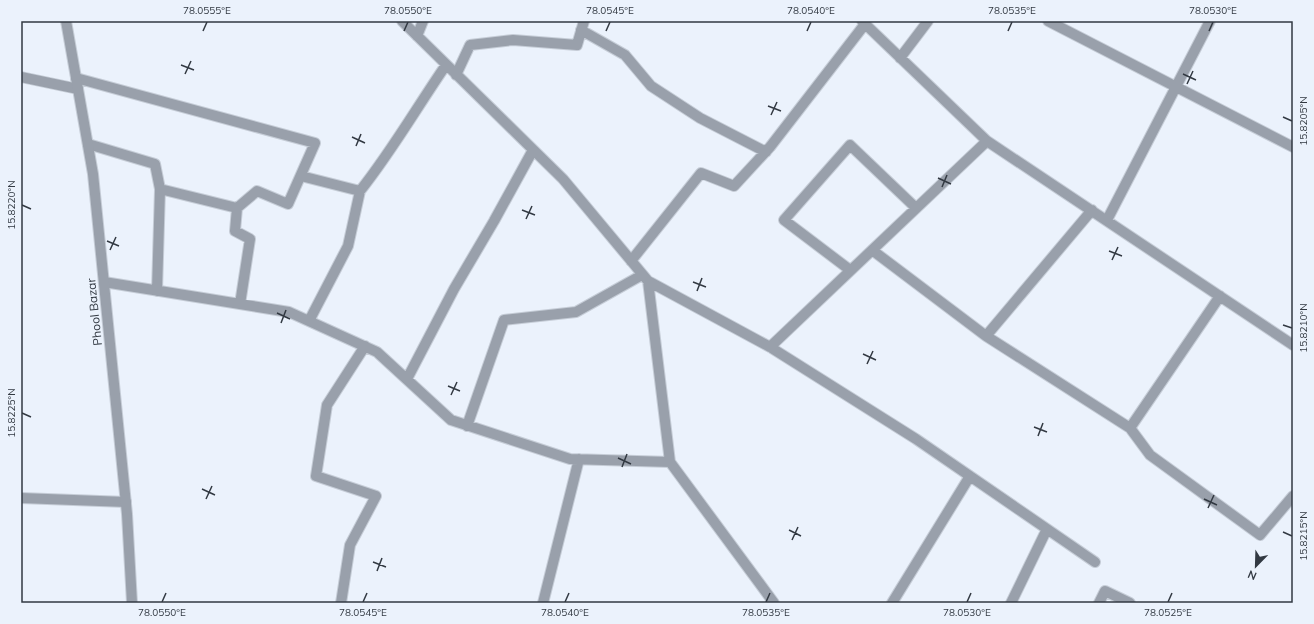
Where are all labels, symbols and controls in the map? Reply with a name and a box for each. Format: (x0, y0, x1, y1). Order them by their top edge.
text: 78.0555°E (183, 4, 231, 17)
text: 78.0550°E (384, 4, 432, 17)
text: 78.0545°E (586, 4, 634, 17)
text: 78.0540°E (787, 4, 835, 17)
text: 78.0535°E (988, 4, 1036, 17)
text: 78.0530°E (1189, 4, 1237, 17)
text: 15.8205°N (1297, 96, 1310, 146)
text: 15.8220°N (5, 180, 18, 230)
street label: Phool Bazar (83, 277, 105, 346)
text: 15.8210°N (1297, 303, 1310, 353)
text: 15.8225°N (5, 388, 18, 438)
text: 15.8215°N (1297, 511, 1310, 561)
north arrow (1236, 546, 1276, 586)
text: N (1246, 567, 1259, 583)
text: 78.0550°E (138, 606, 186, 619)
text: 78.0545°E (339, 606, 387, 619)
text: 78.0540°E (541, 606, 589, 619)
text: 78.0535°E (742, 606, 790, 619)
text: 78.0530°E (943, 606, 991, 619)
text: 78.0525°E (1144, 606, 1192, 619)

